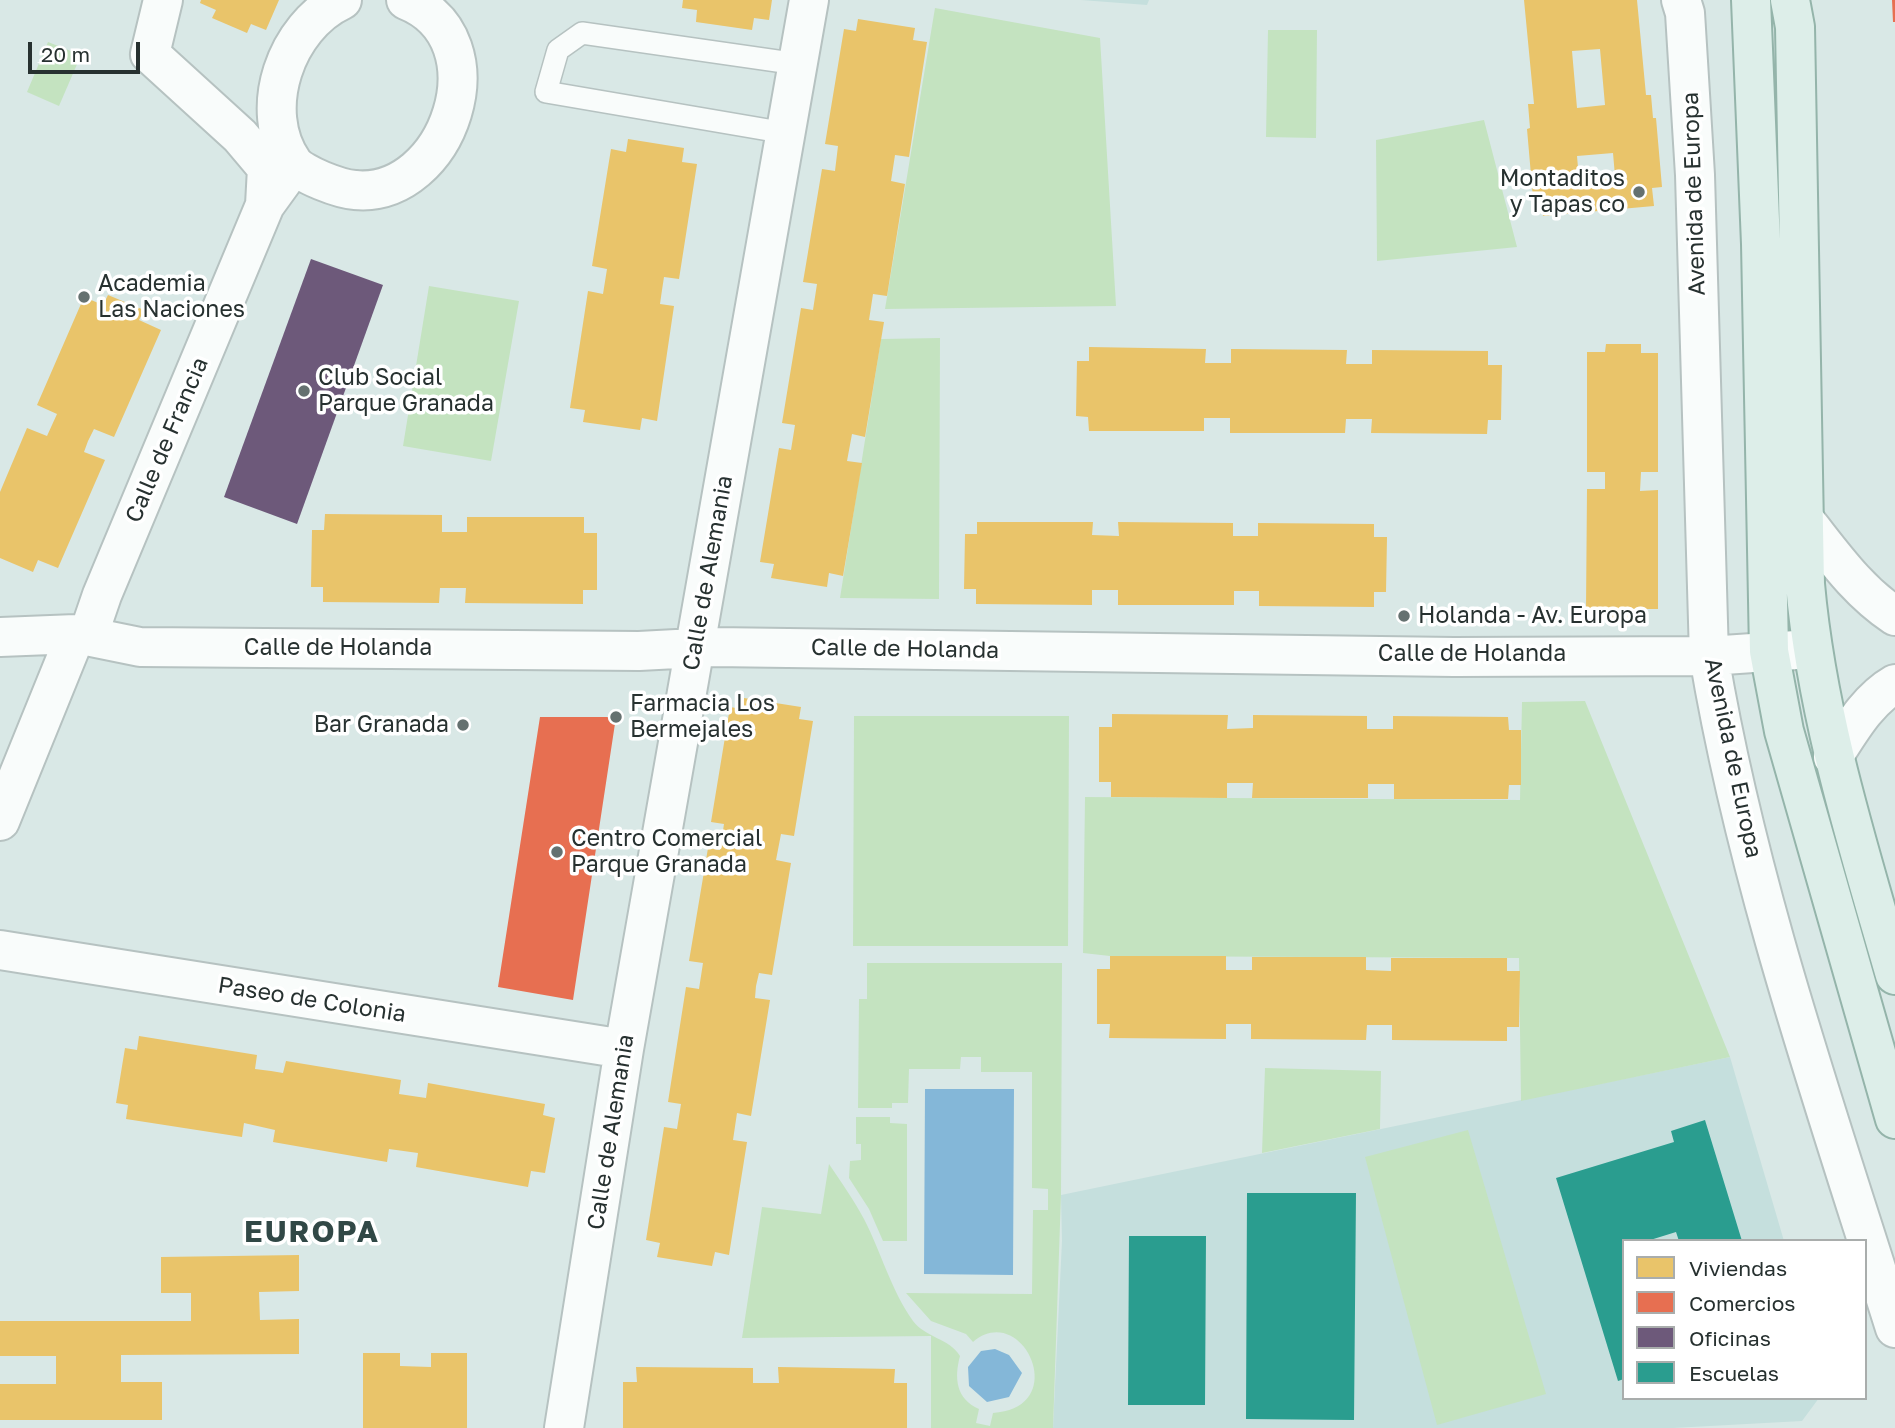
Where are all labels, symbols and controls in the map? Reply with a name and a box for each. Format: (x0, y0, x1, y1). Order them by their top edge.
scale bar (32, 28, 144, 72)
text: 20 m (41, 41, 90, 67)
street label: Avenida de Europa (1677, 92, 1711, 296)
place label: Montaditos y Tapas co (1500, 165, 1625, 219)
marker: Montaditos y Tapas co (1631, 184, 1647, 200)
place label: Academia Las Naciones (98, 270, 245, 324)
marker: Academia Las Naciones (76, 289, 92, 305)
street label: Calle de Francia (120, 353, 214, 527)
place label: Club Social Parque Granada (318, 364, 494, 418)
marker: Club Social Parque Granada (296, 383, 312, 399)
street label: Calle de Alemania (677, 473, 739, 673)
place label: Holanda - Av. Europa (1418, 602, 1647, 630)
marker: Holanda - Av. Europa (1396, 608, 1412, 624)
street label: Calle de Holanda (244, 634, 432, 662)
street label: Calle de Holanda (811, 634, 999, 664)
street label: Calle de Holanda (1378, 640, 1566, 668)
street label: Avenida de Europa (1698, 655, 1768, 861)
place label: Farmacia Los Bermejales (630, 690, 775, 744)
marker: Farmacia Los Bermejales (608, 709, 624, 725)
place label: Bar Granada (314, 711, 449, 739)
marker: Bar Granada (455, 717, 471, 733)
place label: Centro Comercial Parque Granada (571, 825, 762, 879)
marker: Centro Comercial Parque Granada (549, 844, 565, 860)
street label: Paseo de Colonia (216, 972, 408, 1028)
street label: Calle de Alemania (582, 1032, 640, 1232)
district label: EUROPA (245, 1214, 379, 1250)
legend (1622, 1239, 1867, 1400)
text: Viviendas (1689, 1255, 1787, 1281)
text: Comercios (1689, 1290, 1795, 1316)
text: Oficinas (1689, 1325, 1771, 1351)
text: Escuelas (1689, 1360, 1779, 1386)

